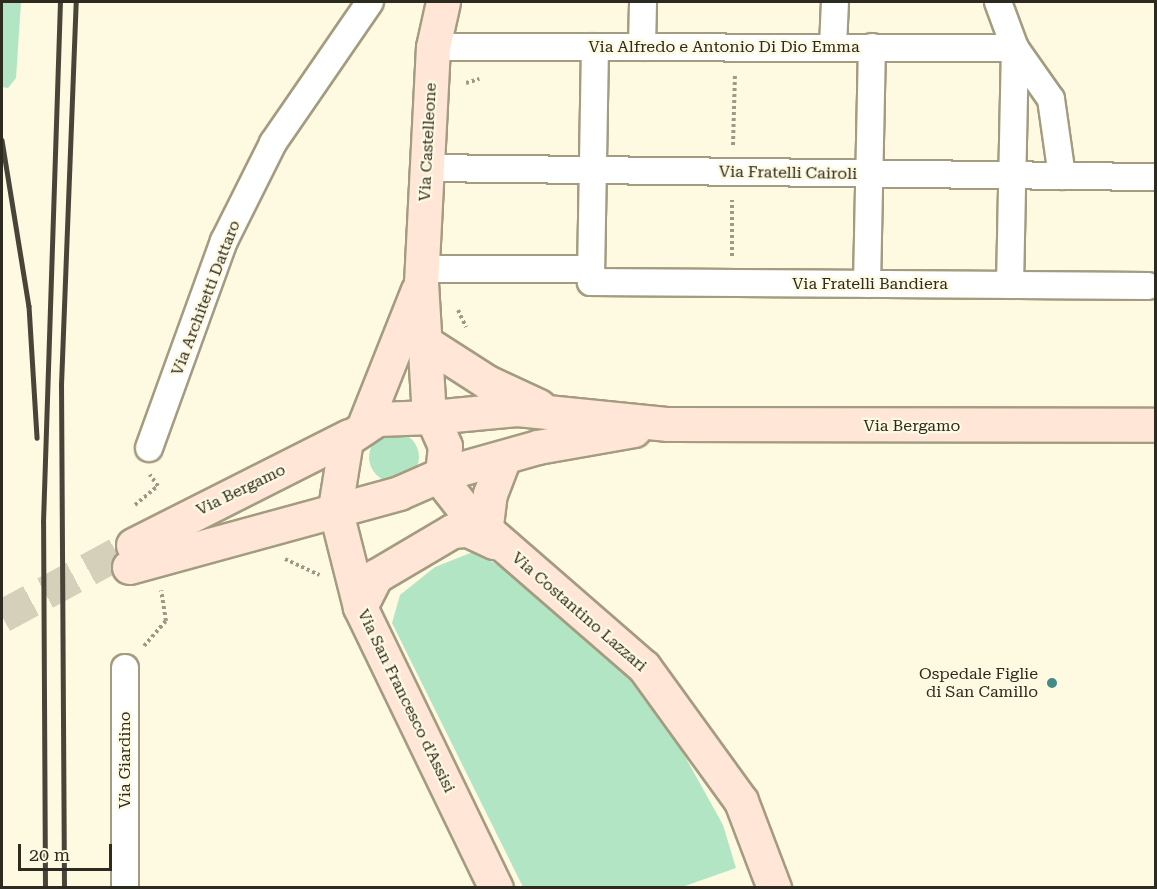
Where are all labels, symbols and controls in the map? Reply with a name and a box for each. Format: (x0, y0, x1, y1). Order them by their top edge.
street label: Via Alfredo e Antonio Di Dio Emma (588, 37, 860, 57)
street label: Via Castelleone (415, 82, 441, 202)
street label: Via Fratelli Cairoli (719, 162, 857, 184)
street label: Via Architetti Dattaro (168, 218, 244, 378)
street label: Via Fratelli Bandiera (792, 274, 948, 294)
street label: Via Bergamo (864, 416, 960, 436)
street label: Via Bergamo (193, 460, 289, 520)
street label: Via Costantino Lazzari (508, 548, 650, 676)
street label: Via San Francesco d'Assisi (353, 606, 459, 796)
place label: Ospedale Figlie di San Camillo (919, 664, 1038, 702)
marker: Ospedale Figlie di San Camillo (1043, 674, 1061, 692)
street label: Via Giardino (115, 711, 135, 809)
scale bar (21, 832, 116, 870)
text: 20 m (29, 844, 70, 865)

